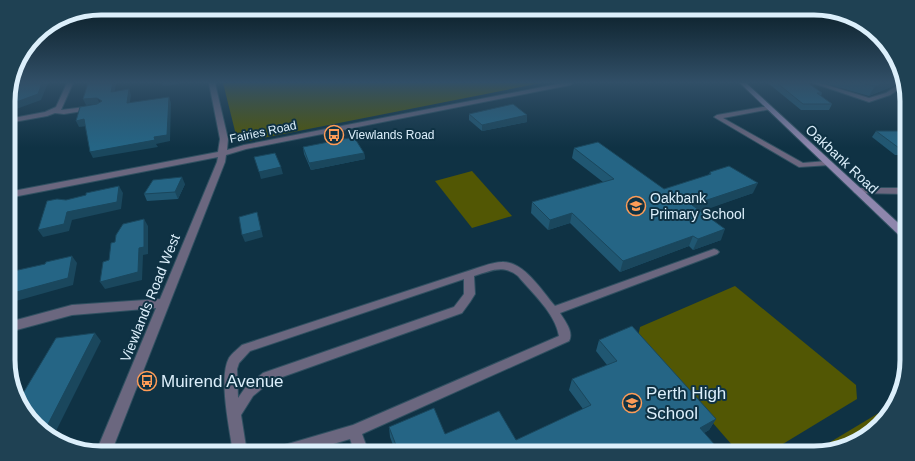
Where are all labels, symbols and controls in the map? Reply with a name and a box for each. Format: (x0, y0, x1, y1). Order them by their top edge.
street label: Fairies Road (228, 118, 298, 146)
street label: Oakbank Road (802, 121, 882, 197)
bus stop icon: Viewlands Road (323, 124, 345, 146)
place label: Viewlands Road (348, 128, 435, 142)
place label: Oakbank Primary School (650, 190, 745, 222)
school or university icon: Oakbank Primary School (625, 195, 647, 217)
street label: Viewlands Road West (117, 232, 183, 364)
bus stop icon: Muirend Avenue (136, 370, 158, 392)
place label: Muirend Avenue (161, 372, 284, 391)
place label: Perth High School (646, 384, 726, 423)
school or university icon: Perth High School (621, 392, 643, 414)

